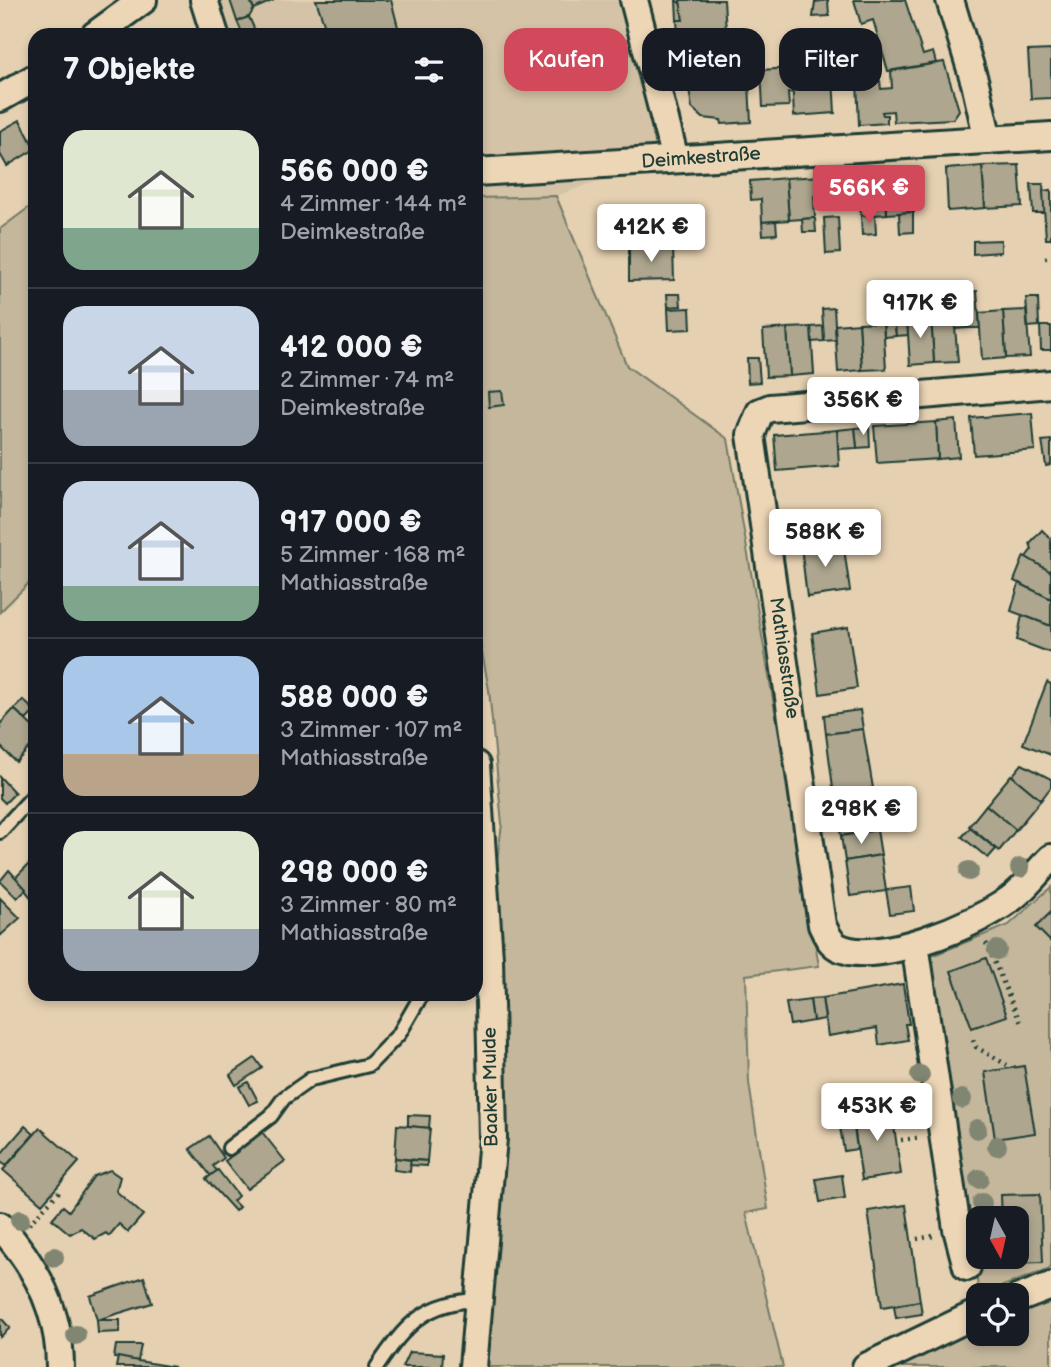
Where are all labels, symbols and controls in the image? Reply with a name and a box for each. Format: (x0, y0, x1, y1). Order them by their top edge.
chip: Kaufen (504, 28, 628, 91)
chip: Mieten (642, 28, 765, 91)
chip: Filter (779, 28, 882, 91)
icon: filters (410, 51, 448, 89)
text: 7 Objekte (63, 52, 195, 88)
street label: Deimkestraße (641, 142, 761, 174)
text: 566 000 € (280, 154, 429, 190)
icon: home (119, 158, 203, 242)
pin: 566K € (812, 166, 926, 225)
text: 566K € (829, 174, 909, 202)
text: 4 Zimmer · 144 m² (280, 190, 467, 218)
pin: 412K € (594, 204, 708, 264)
text: 412K € (613, 213, 689, 241)
text: Deimkestraße (280, 218, 425, 246)
pin: 917K € (863, 280, 977, 340)
text: 917K € (882, 289, 958, 317)
text: 412 000 € (280, 330, 423, 366)
icon: home (119, 334, 203, 418)
text: 2 Zimmer · 74 m² (280, 366, 454, 394)
pin: 356K € (806, 378, 920, 437)
text: 356K € (823, 386, 903, 414)
text: Deimkestraße (280, 394, 425, 422)
text: 917 000 € (280, 505, 422, 541)
icon: home (119, 509, 203, 593)
pin: 588K € (768, 510, 882, 569)
text: 588K € (785, 518, 865, 546)
text: 5 Zimmer · 168 m² (280, 541, 465, 569)
text: Mathiasstraße (280, 569, 428, 597)
street label: Mathiasstraße (764, 596, 804, 720)
text: 588 000 € (280, 680, 428, 716)
icon: home (119, 684, 203, 768)
text: 3 Zimmer · 107 m² (280, 716, 462, 744)
text: Mathiasstraße (280, 744, 428, 772)
pin: 298K € (804, 786, 918, 846)
text: 298K € (821, 795, 901, 823)
text: 298 000 € (280, 855, 428, 891)
icon: home (119, 859, 203, 943)
text: 3 Zimmer · 80 m² (280, 891, 457, 919)
text: Mathiasstraße (280, 919, 428, 947)
street label: Baaker Mulde (478, 1027, 504, 1147)
pin: 453K € (820, 1084, 934, 1143)
text: 453K € (837, 1092, 917, 1120)
north arrow (966, 1206, 1029, 1269)
map controls (966, 1206, 1029, 1346)
button: locate (966, 1283, 1029, 1346)

